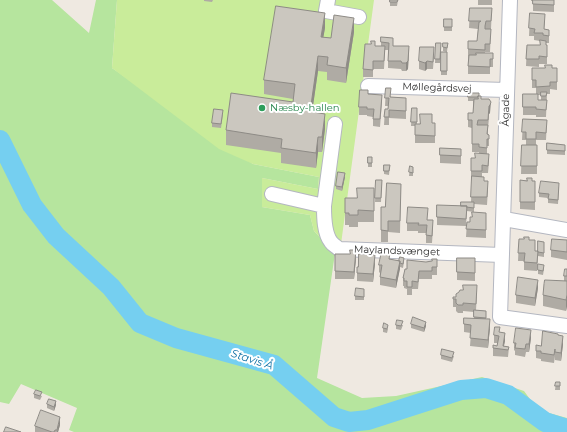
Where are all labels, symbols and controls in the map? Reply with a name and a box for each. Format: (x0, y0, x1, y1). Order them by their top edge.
street label: Møllegårdsvej (402, 81, 472, 95)
street label: Ågade (500, 94, 512, 126)
place label: Næsby-hallen (270, 102, 339, 114)
marker: Næsby-hallen (257, 103, 267, 113)
street label: Maylandsvænget (354, 243, 440, 259)
water label: Stavis Å (229, 347, 275, 373)

